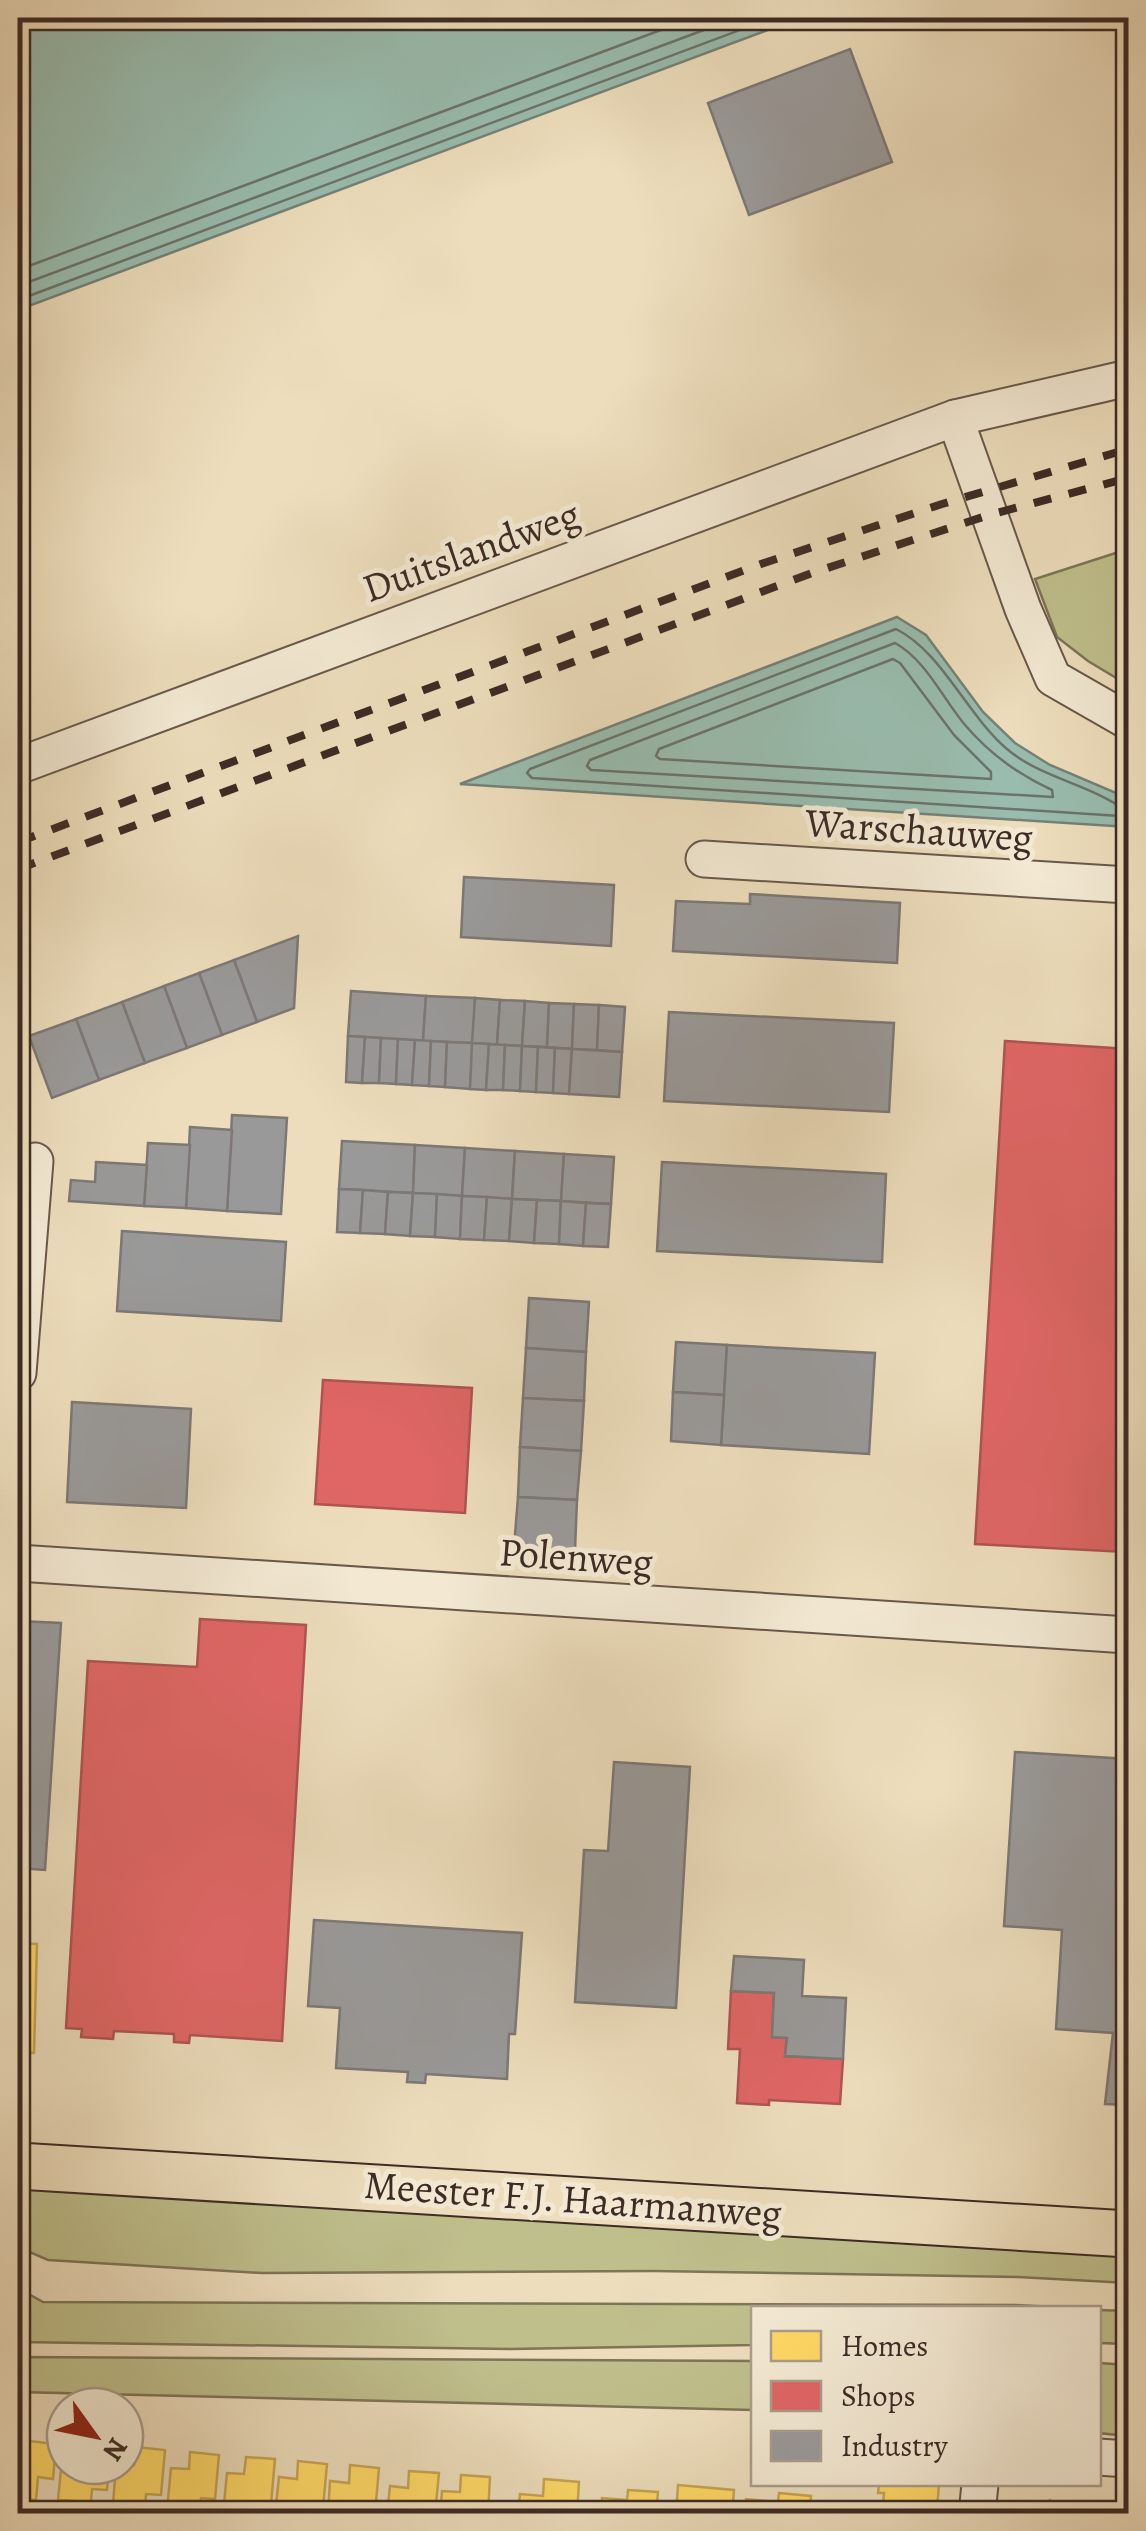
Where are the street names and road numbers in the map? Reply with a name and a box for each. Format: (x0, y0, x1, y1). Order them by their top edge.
street label: Duitslandweg (355, 486, 587, 616)
street label: Warschauweg (802, 795, 1035, 865)
street label: Polenweg (497, 1524, 655, 1590)
street label: Meester F.J. Haarmanweg (362, 2157, 784, 2241)

